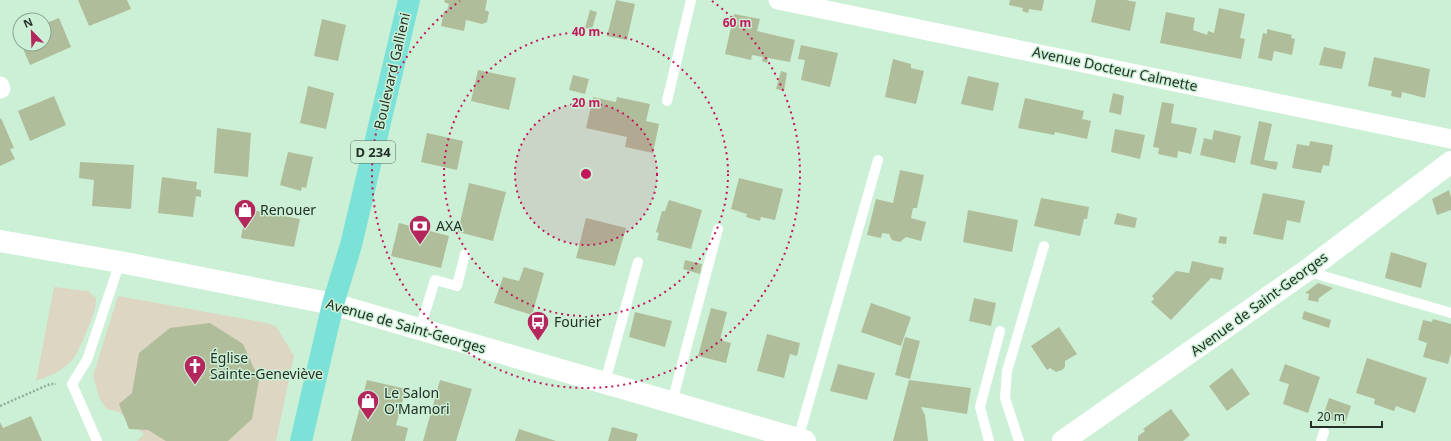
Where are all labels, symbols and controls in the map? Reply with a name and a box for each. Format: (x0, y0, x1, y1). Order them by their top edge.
street label: Boulevard Gallieni (369, 11, 414, 131)
north arrow (12, 12, 52, 52)
text: N (21, 14, 35, 31)
text: 60 m (723, 14, 751, 31)
text: 40 m (572, 23, 600, 40)
street label: Avenue Docteur Calmette (1031, 42, 1200, 95)
text: 20 m (572, 94, 600, 111)
road number: D 234 (351, 141, 395, 163)
centre of rings (579, 167, 593, 181)
shop icon: Renouer (232, 197, 258, 230)
place label: Renouer (260, 200, 316, 219)
bank icon: AXA (407, 213, 433, 246)
place label: AXA (436, 216, 462, 235)
street label: Avenue de Saint-Georges (1186, 247, 1332, 360)
street label: Avenue de Saint-Georges (324, 294, 489, 358)
bus stop icon: Fourier (525, 309, 551, 342)
place label: Fourier (554, 312, 602, 331)
place label: Église Sainte-Geneviève (210, 348, 323, 383)
church icon: Église Sainte-Geneviève (182, 353, 208, 386)
place label: Le Salon O'Mamori (384, 383, 450, 418)
shop icon: Le Salon O'Mamori (355, 388, 381, 421)
scale bar (1311, 403, 1382, 429)
text: 20 m (1317, 408, 1345, 425)

